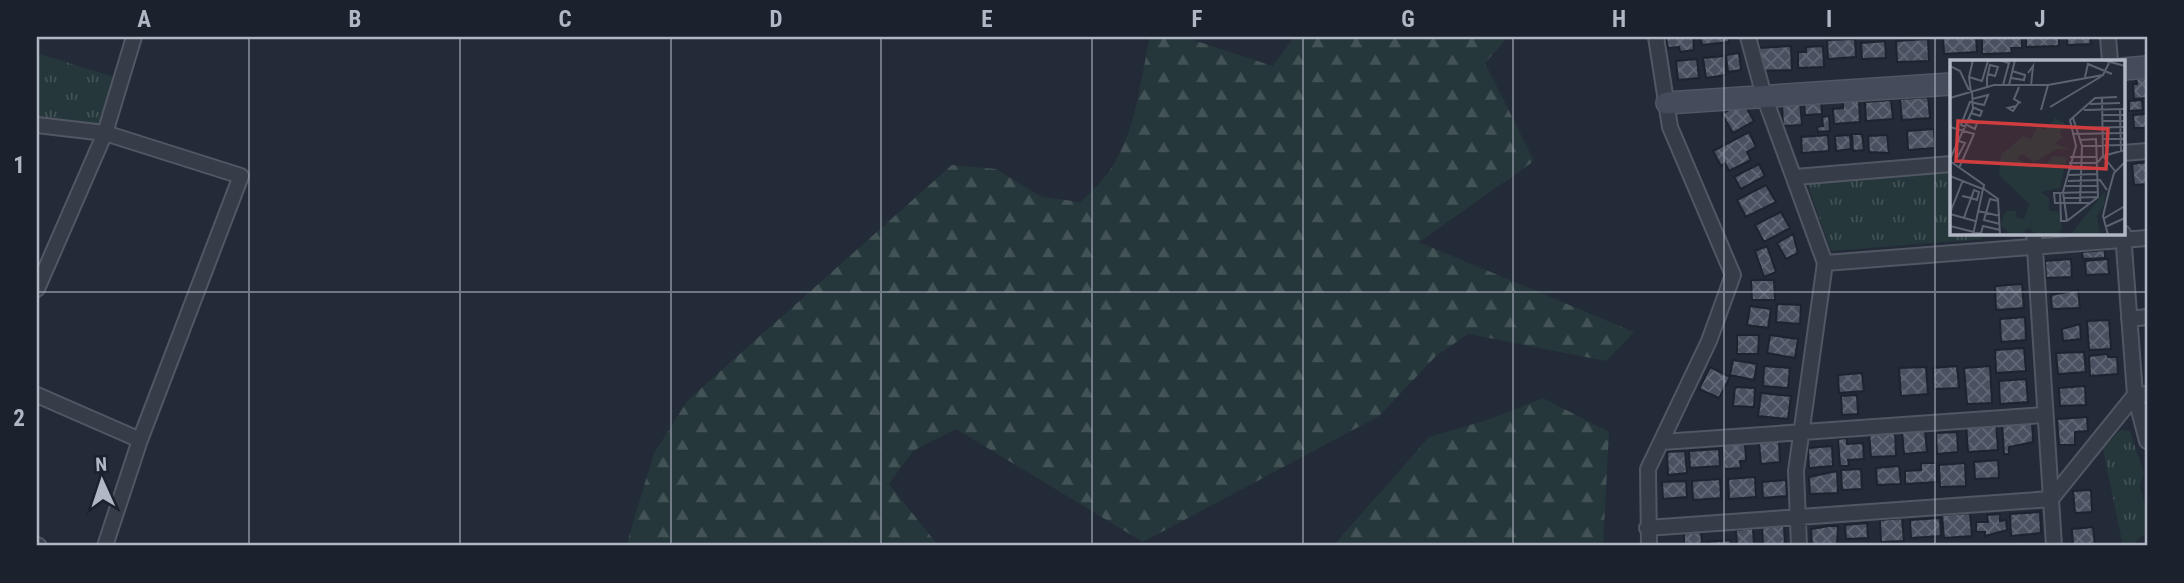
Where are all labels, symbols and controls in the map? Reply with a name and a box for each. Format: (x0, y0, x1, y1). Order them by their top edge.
text: A (137, 6, 151, 33)
text: B (349, 6, 361, 33)
text: C (558, 6, 572, 33)
text: D (770, 6, 783, 33)
text: E (981, 6, 993, 33)
text: F (1192, 6, 1203, 33)
text: G (1401, 6, 1415, 33)
text: H (1612, 6, 1626, 33)
text: I (1826, 6, 1832, 33)
text: J (2034, 6, 2046, 33)
inset map (1950, 60, 2124, 234)
text: 1 (13, 152, 25, 179)
text: 2 (13, 405, 25, 432)
north arrow (66, 447, 136, 516)
text: N (95, 453, 108, 476)

